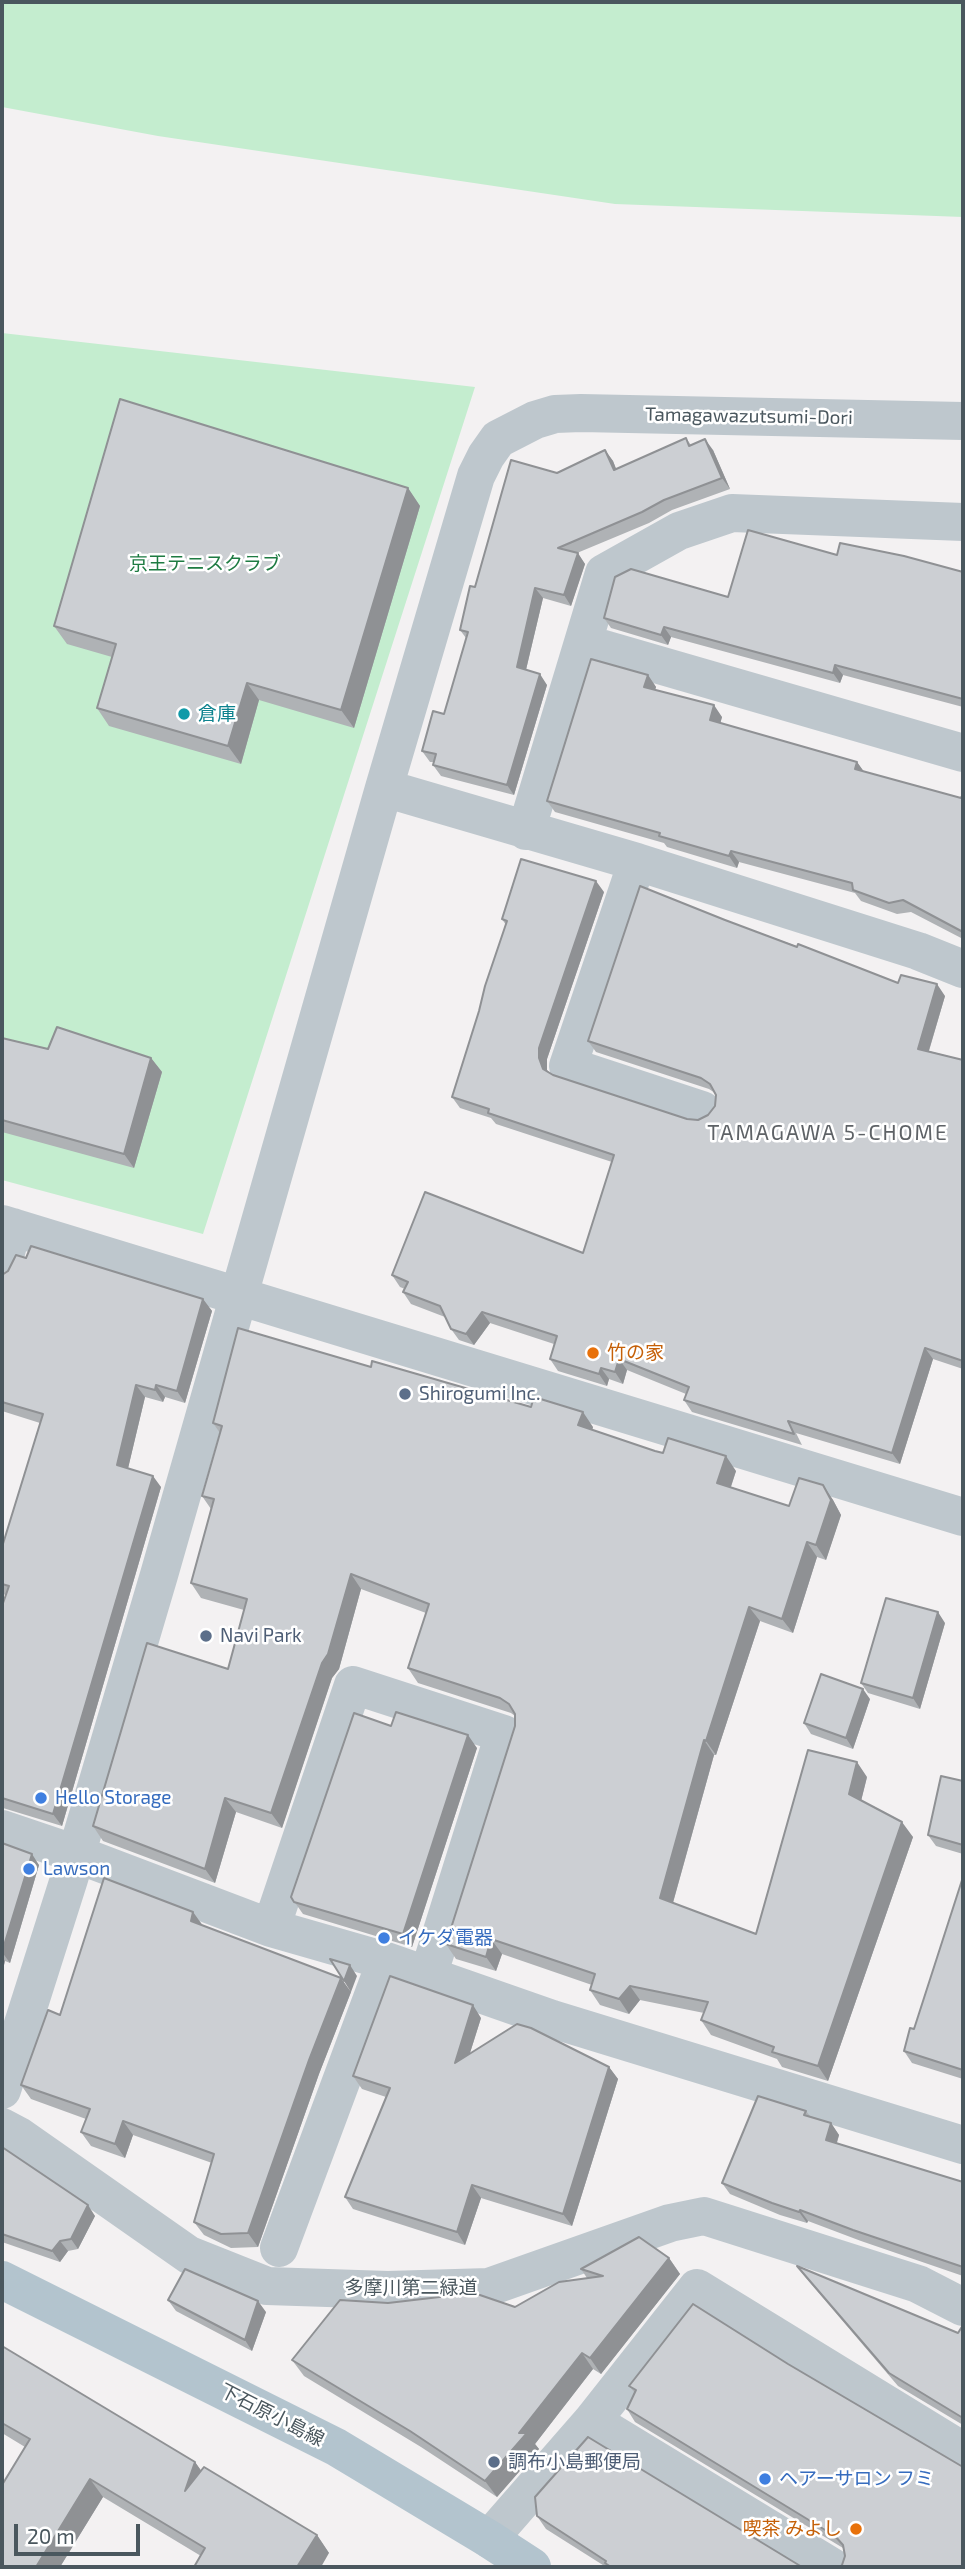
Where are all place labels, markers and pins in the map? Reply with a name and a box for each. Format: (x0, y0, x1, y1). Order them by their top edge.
place label: 倉庫 (198, 703, 236, 725)
marker: 倉庫 (176, 706, 192, 722)
place label: 竹の家 (607, 1342, 664, 1364)
marker: 竹の家 (585, 1345, 601, 1361)
place label: Shirogumi Inc. (419, 1383, 540, 1405)
marker: Shirogumi Inc. (397, 1386, 413, 1402)
place label: Navi Park (220, 1625, 302, 1647)
marker: Navi Park (198, 1628, 214, 1644)
place label: Hello Storage (55, 1787, 172, 1809)
marker: Hello Storage (33, 1790, 49, 1806)
place label: Lawson (43, 1858, 110, 1880)
marker: Lawson (21, 1861, 37, 1877)
place label: イケダ電器 (398, 1927, 493, 1949)
marker: イケダ電器 (376, 1930, 392, 1946)
place label: 調布小島郵便局 (508, 2451, 641, 2473)
marker: 調布小島郵便局 (486, 2454, 502, 2470)
place label: ヘアーサロン フミ (779, 2468, 934, 2490)
marker: ヘアーサロン フミ (757, 2471, 773, 2487)
place label: 喫茶 みよし (743, 2518, 842, 2540)
marker: 喫茶 みよし (848, 2521, 864, 2537)

